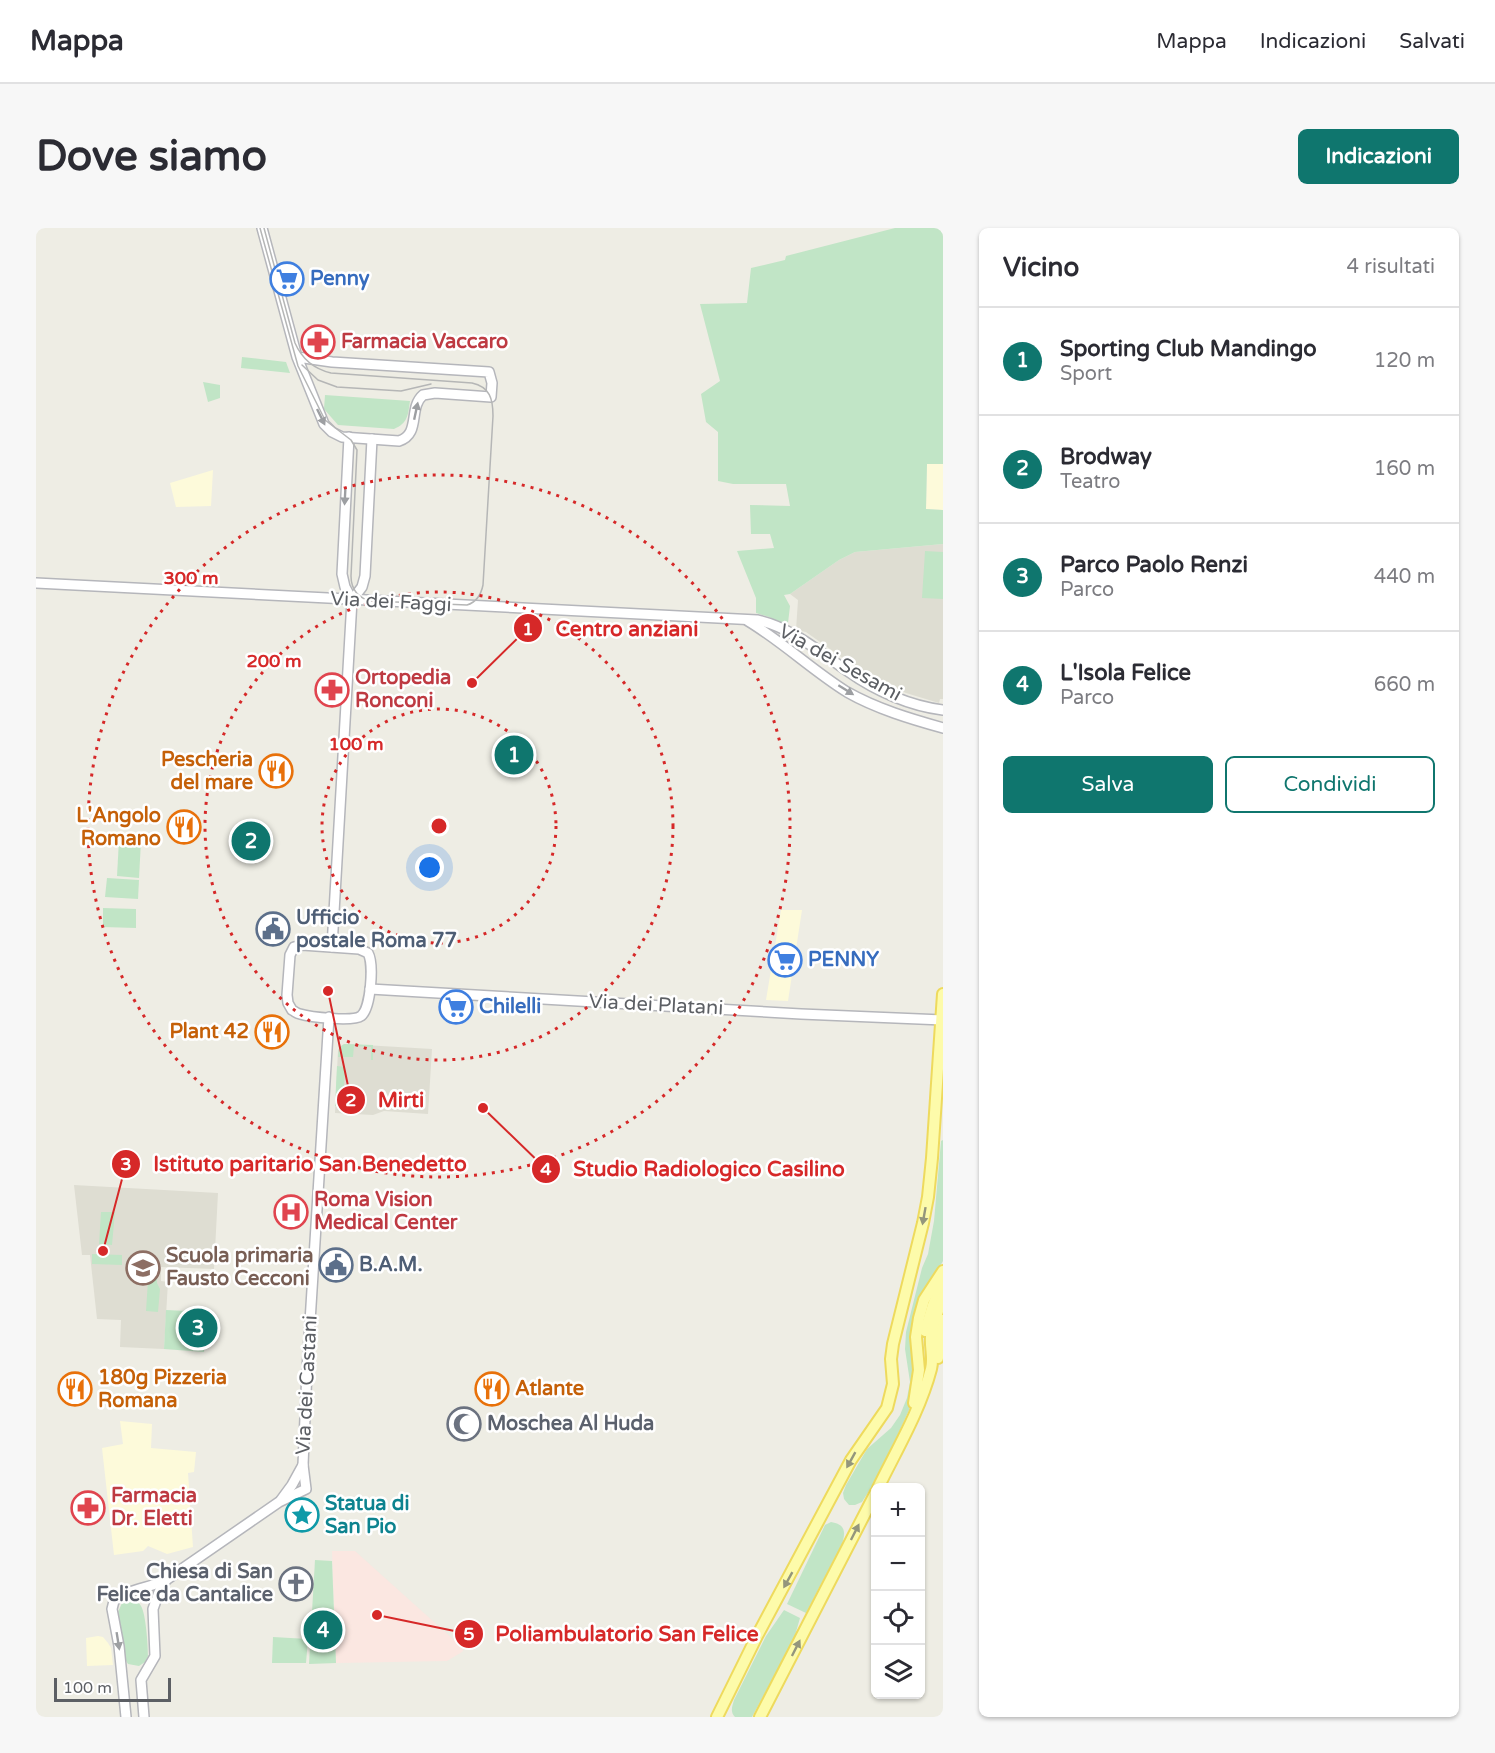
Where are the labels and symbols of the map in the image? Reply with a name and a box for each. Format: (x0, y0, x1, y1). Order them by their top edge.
supermarket icon: Penny (269, 261, 305, 297)
place label: Penny (310, 267, 370, 291)
pharmacy icon: Farmacia Vaccaro (300, 324, 336, 360)
place label: Farmacia Vaccaro (341, 330, 508, 354)
one-way arrow (412, 401, 421, 420)
one-way arrow (317, 408, 326, 425)
one-way arrow (341, 486, 350, 505)
text: 300 m (163, 567, 219, 589)
street label: Via dei Faggi (330, 587, 452, 617)
callout: Centro anziani (513, 609, 710, 648)
text: Centro anziani (556, 617, 698, 642)
text: 1 (522, 618, 534, 640)
street label: Via dei Sesami (774, 619, 906, 707)
text: 200 m (246, 650, 302, 672)
place label: Ortopedia Ronconi (355, 666, 451, 713)
pharmacy icon: Ortopedia Ronconi (314, 672, 350, 708)
one-way arrow (837, 684, 854, 695)
pin: 1 (494, 732, 534, 778)
text: 100 m (328, 733, 384, 755)
place label: Pescheria del mare (161, 748, 253, 795)
restaurant icon: Pescheria del mare (258, 753, 294, 789)
place label: L'Angolo Romano (76, 804, 161, 851)
restaurant icon: L'Angolo Romano (166, 809, 202, 845)
centre of rings (429, 816, 449, 836)
pin: 2 (232, 818, 270, 864)
your location (415, 853, 444, 882)
place label: Ufficio postale Roma 77 (296, 906, 457, 953)
public building icon: Ufficio postale Roma 77 (255, 911, 291, 947)
supermarket icon: PENNY (767, 942, 803, 978)
place label: PENNY (808, 948, 879, 972)
supermarket icon: Chilelli (438, 989, 474, 1025)
street label: Via dei Platani (588, 989, 724, 1021)
place label: Chilelli (479, 995, 541, 1019)
restaurant icon: Plant 42 (254, 1014, 290, 1050)
place label: Plant 42 (170, 1020, 249, 1044)
callout: Mirti (336, 1080, 436, 1119)
text: Mirti (378, 1088, 424, 1113)
text: 2 (345, 1089, 357, 1111)
callout: Istituto paritario San Benedetto (111, 1144, 479, 1183)
callout: Studio Radiologico Casilino (531, 1149, 857, 1188)
text: Istituto paritario San Benedetto (153, 1152, 467, 1177)
text: 3 (120, 1153, 132, 1175)
text: Studio Radiologico Casilino (573, 1157, 845, 1182)
text: 4 (540, 1158, 552, 1180)
place label: Roma Vision Medical Center (314, 1188, 458, 1235)
hospital icon: Roma Vision Medical Center (273, 1194, 309, 1230)
one-way arrow (919, 1207, 928, 1226)
place label: Scuola primaria Fausto Cecconi (166, 1244, 313, 1291)
public building icon: B.A.M. (318, 1247, 354, 1283)
school or university icon: Scuola primaria Fausto Cecconi (125, 1250, 161, 1286)
place label: B.A.M. (359, 1253, 423, 1277)
pin: 3 (178, 1306, 218, 1350)
street label: Via dei Castani (291, 1315, 323, 1455)
place label: 180g Pizzeria Romana (98, 1366, 227, 1413)
restaurant icon: 180g Pizzeria Romana (57, 1371, 93, 1407)
restaurant icon: Atlante (474, 1371, 510, 1407)
place label: Atlante (515, 1377, 584, 1401)
mosque icon: Moschea Al Huda (446, 1406, 482, 1442)
place label: Moschea Al Huda (487, 1412, 654, 1436)
one-way arrow (846, 1452, 857, 1468)
place label: Farmacia Dr. Eletti (111, 1484, 197, 1531)
pharmacy icon: Farmacia Dr. Eletti (70, 1490, 106, 1526)
place label: Statua di San Pio (325, 1492, 409, 1539)
place icon: Statua di San Pio (284, 1497, 320, 1533)
one-way arrow (851, 1524, 860, 1541)
place label: Chiesa di San Felice da Cantalice (96, 1560, 273, 1607)
church icon: Chiesa di San Felice da Cantalice (278, 1566, 314, 1602)
one-way arrow (783, 1572, 793, 1589)
pin: 4 (304, 1608, 342, 1652)
callout: Poliambulatorio San Felice (454, 1614, 771, 1653)
text: Poliambulatorio San Felice (495, 1622, 759, 1647)
text: 5 (463, 1623, 475, 1645)
one-way arrow (113, 1632, 122, 1651)
one-way arrow (791, 1639, 801, 1656)
scale bar (54, 1675, 171, 1702)

